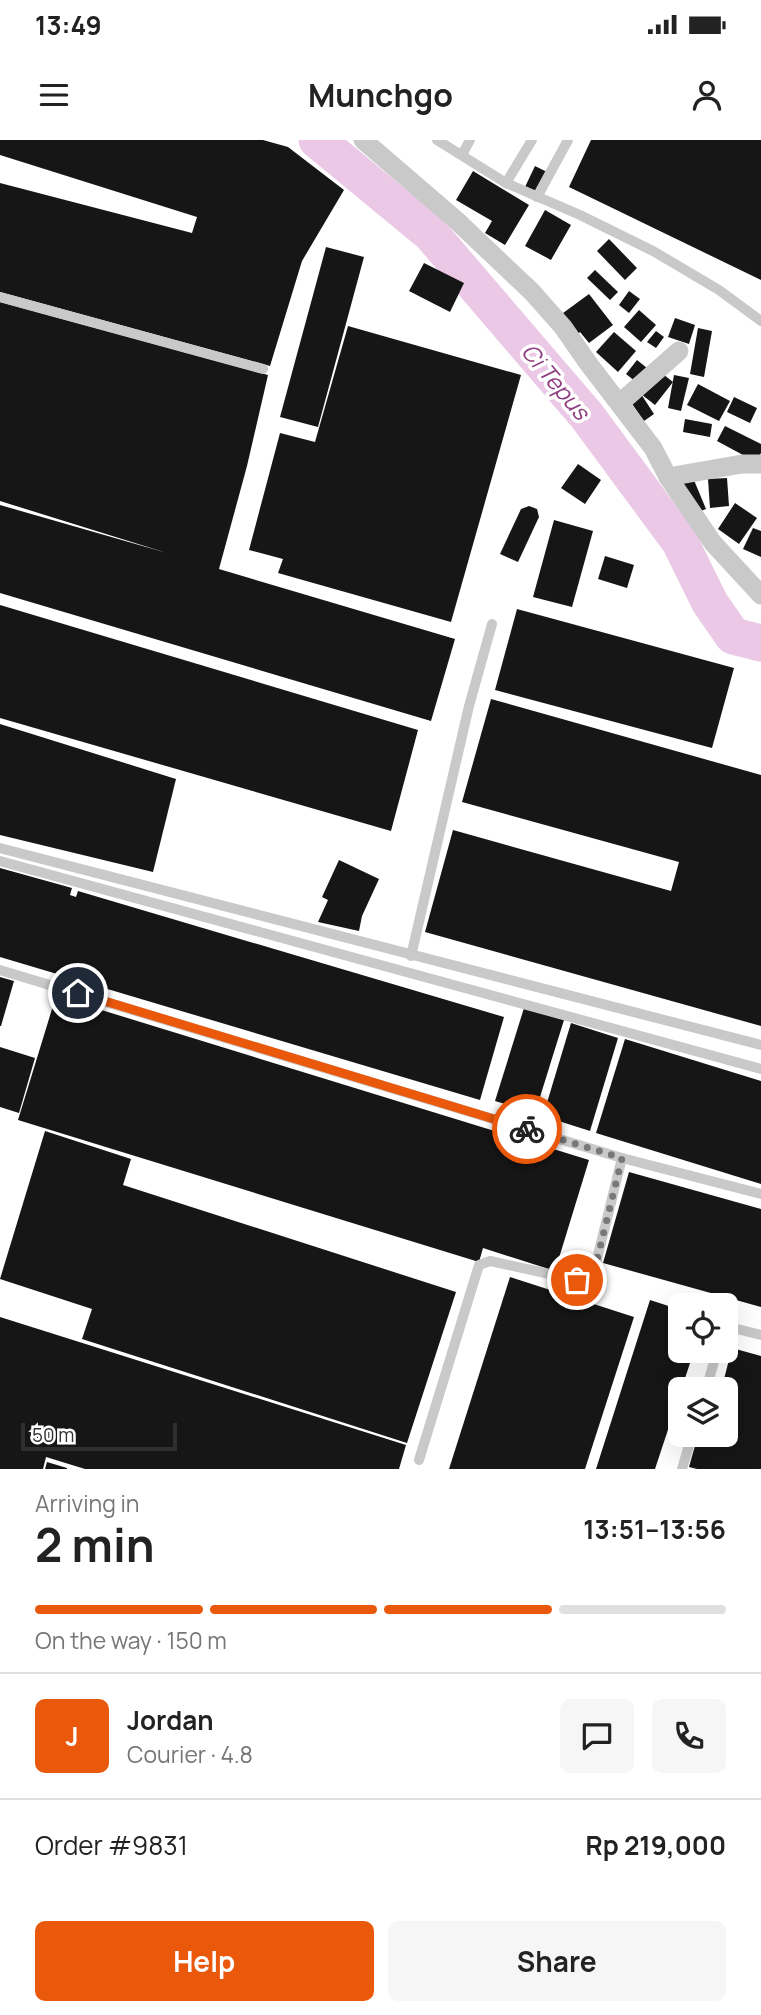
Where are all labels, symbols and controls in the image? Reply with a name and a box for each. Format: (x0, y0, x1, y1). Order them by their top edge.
text: 13:49 (35, 7, 102, 43)
text: Munchgo (308, 73, 453, 117)
icon: menu (35, 76, 73, 114)
icon: person (688, 76, 726, 114)
water label: Ci Tepus (515, 336, 599, 428)
pin (48, 963, 108, 1023)
icon: home (59, 974, 97, 1012)
courier (492, 1094, 562, 1164)
icon: bike (508, 1110, 546, 1148)
pin (547, 1250, 607, 1310)
icon: bag (558, 1261, 596, 1299)
map controls (668, 1293, 738, 1447)
button: locate (668, 1293, 738, 1363)
button: layers (668, 1377, 738, 1447)
scale bar (21, 1420, 177, 1452)
text: 50 m (32, 1422, 74, 1448)
text: Arriving in (35, 1487, 140, 1519)
text: 13:51–13:56 (583, 1511, 726, 1547)
text: 2 min (35, 1513, 155, 1576)
text: On the way · 150 m (35, 1624, 227, 1656)
button: chat (560, 1699, 634, 1773)
button: phone (652, 1699, 726, 1773)
text: Jordan (127, 1702, 213, 1738)
text: J (65, 1718, 79, 1754)
text: Courier · 4.8 (127, 1738, 253, 1770)
text: Order #9831 (35, 1827, 188, 1863)
text: Rp 219,000 (586, 1827, 726, 1863)
button: Help (35, 1921, 374, 2001)
button: Share (388, 1921, 726, 2001)

